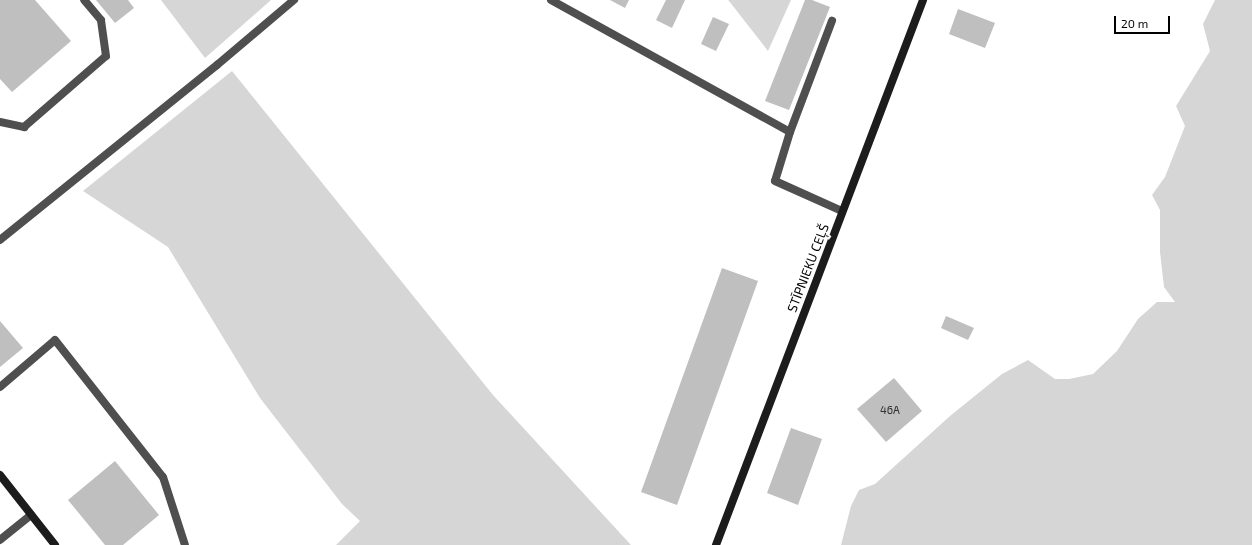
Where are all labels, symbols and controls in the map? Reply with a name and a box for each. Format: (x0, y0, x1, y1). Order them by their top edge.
scale bar (1116, 8, 1172, 34)
text: 20 m (1121, 16, 1148, 30)
street label: STĪPNIEKU CEĻŠ (784, 221, 832, 315)
house number: 46A (880, 403, 900, 417)

